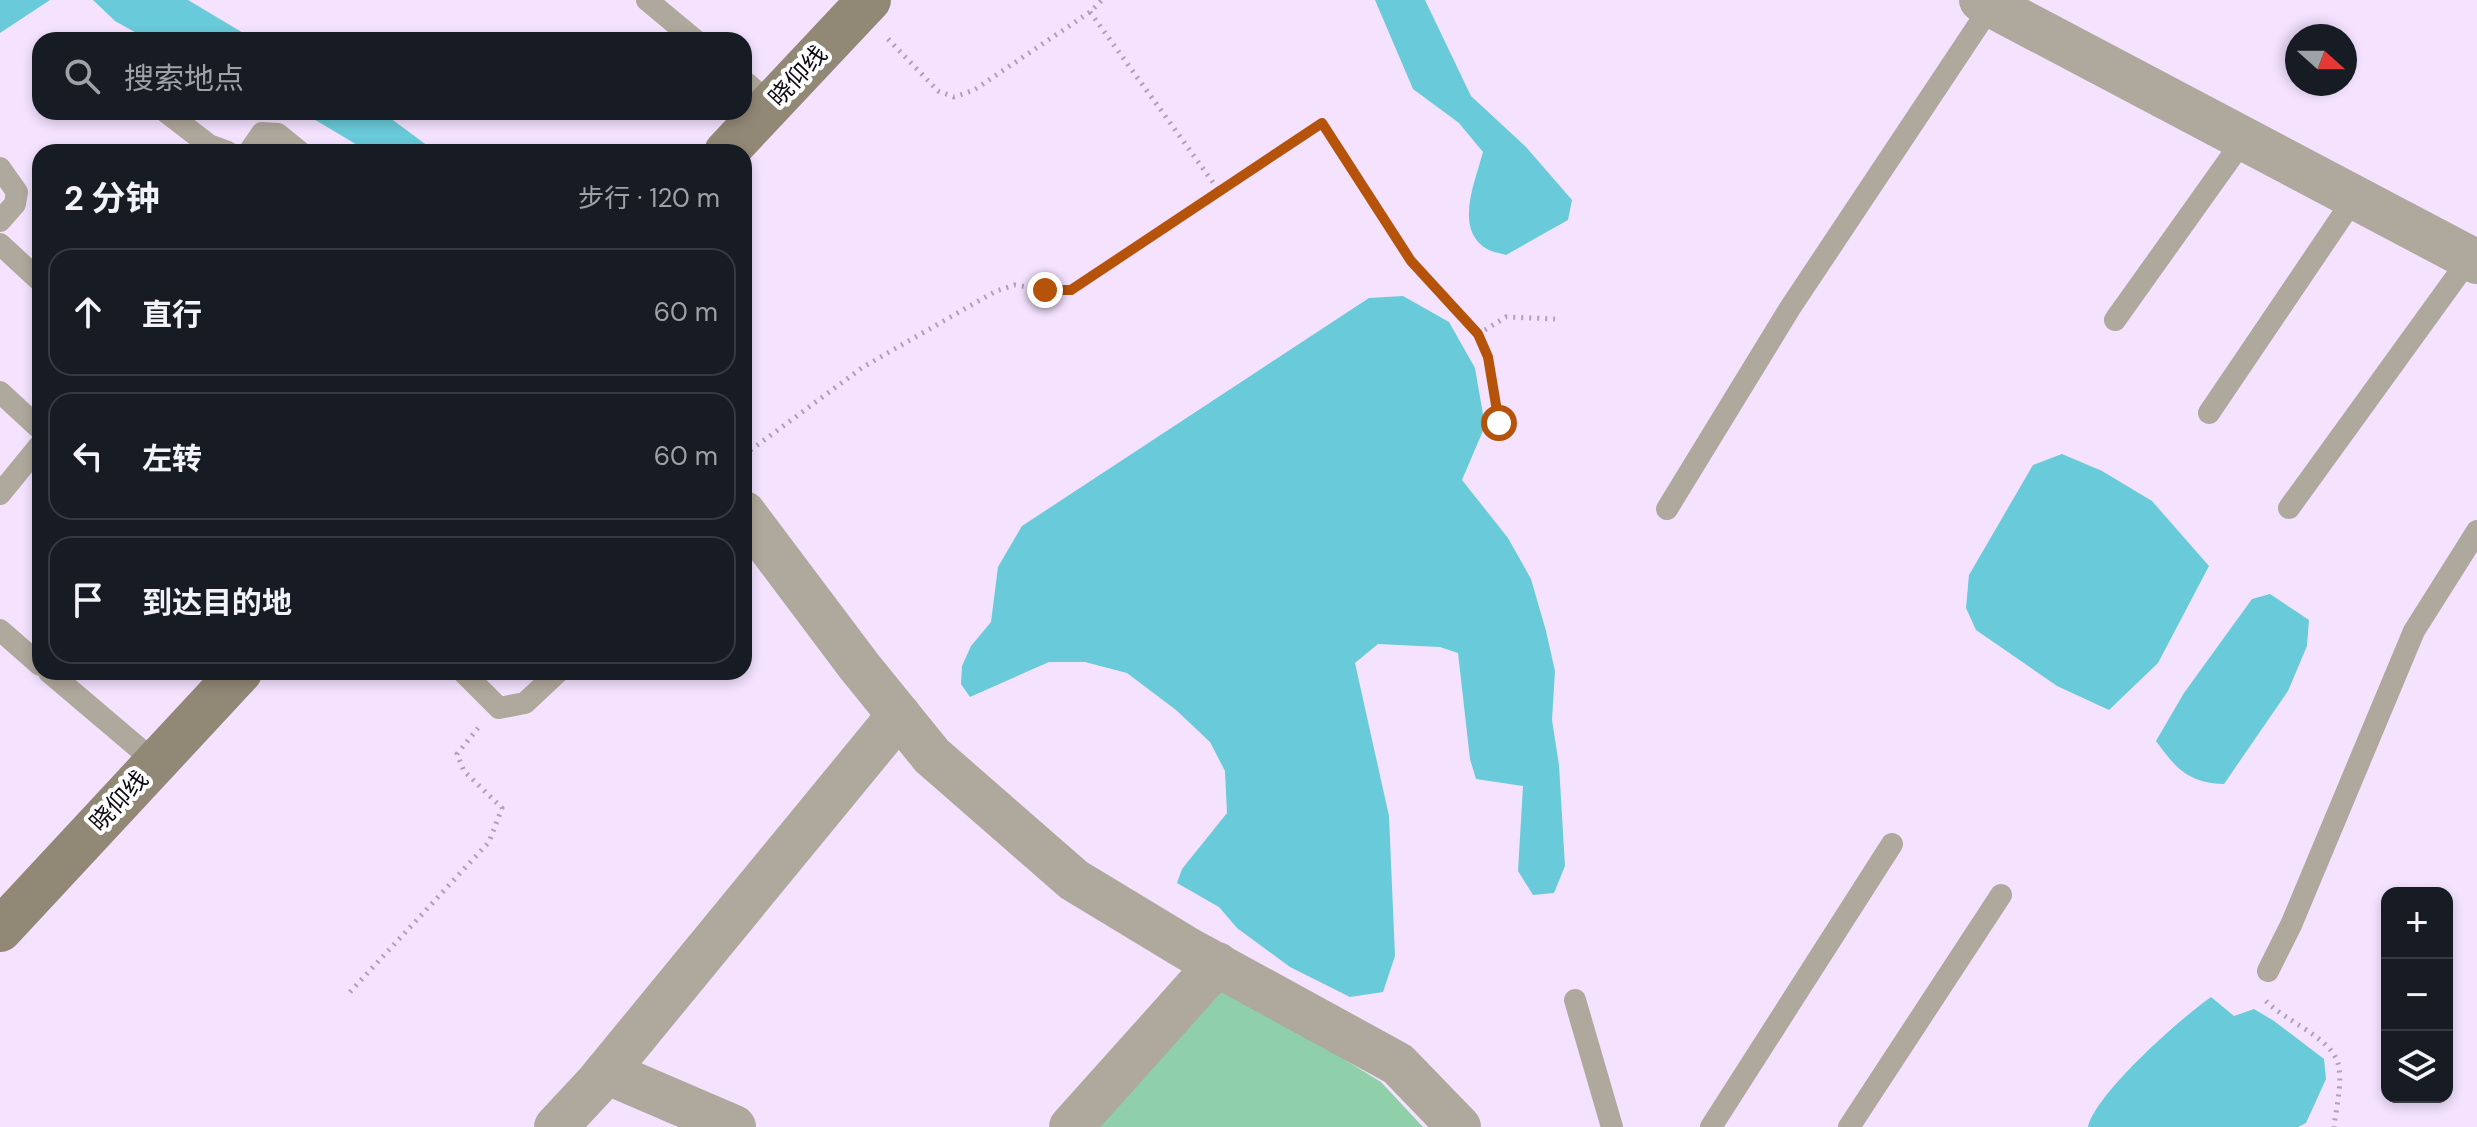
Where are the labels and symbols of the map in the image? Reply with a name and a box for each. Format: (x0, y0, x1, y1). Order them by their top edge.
north arrow (2285, 24, 2357, 96)
street label: 晓仰线 (762, 39, 834, 113)
route end (1027, 272, 1063, 308)
route start (1481, 405, 1517, 441)
street label: 晓仰线 (83, 764, 155, 838)

